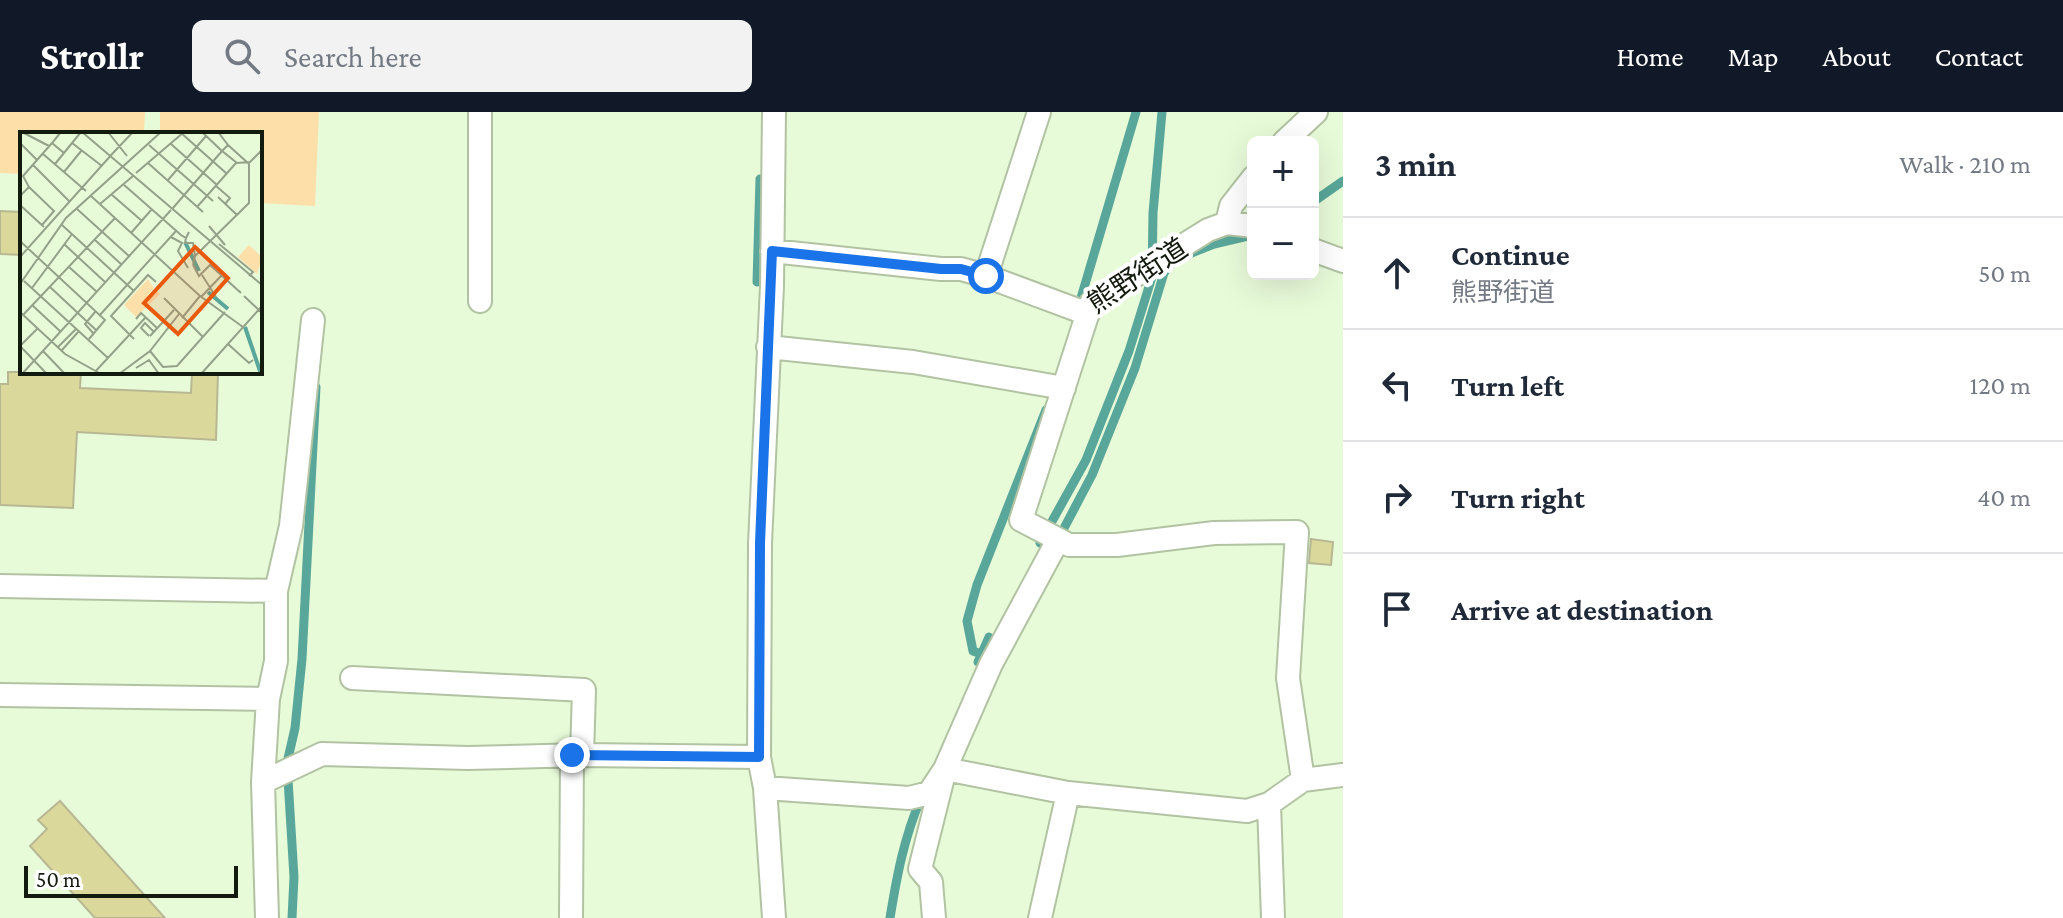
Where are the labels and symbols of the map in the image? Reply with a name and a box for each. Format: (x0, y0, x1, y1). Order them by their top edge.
inset map (20, 132, 262, 374)
street label: 熊野街道 (1082, 232, 1193, 319)
route start (968, 258, 1004, 294)
route end (554, 737, 590, 773)
scale bar (24, 862, 238, 898)

